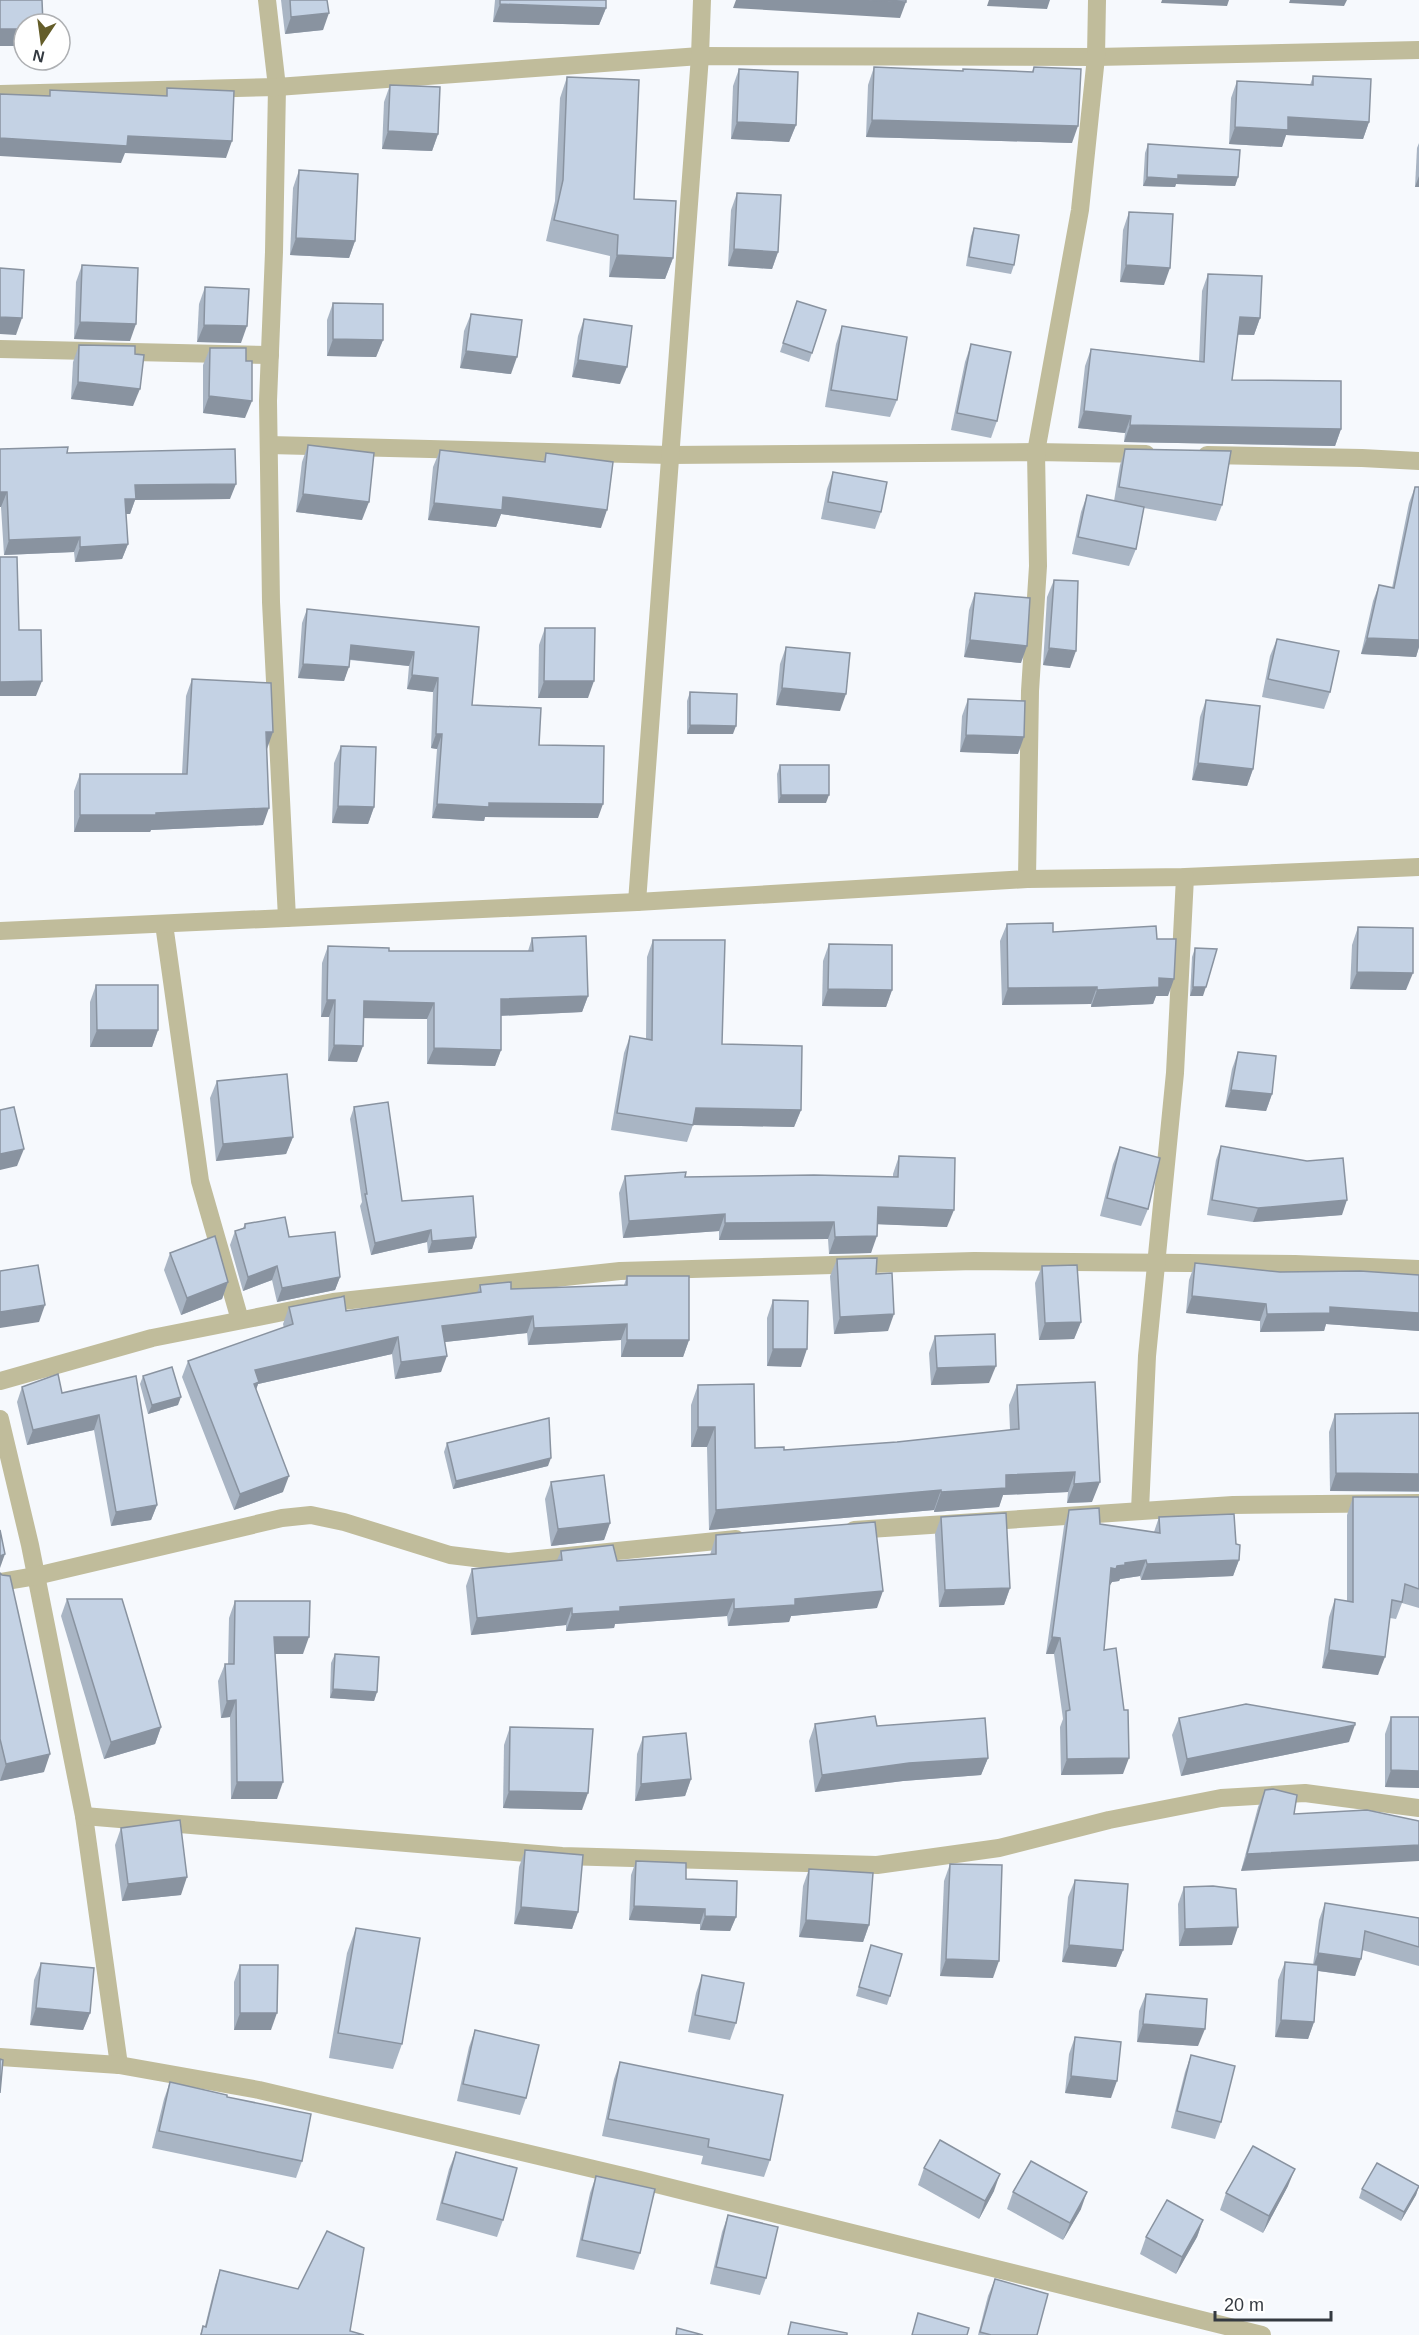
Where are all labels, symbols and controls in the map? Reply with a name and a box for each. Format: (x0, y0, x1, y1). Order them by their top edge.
north arrow (12, 12, 72, 72)
text: N (31, 47, 46, 66)
scale bar (1215, 2284, 1330, 2322)
text: 20 m (1224, 2295, 1264, 2315)

